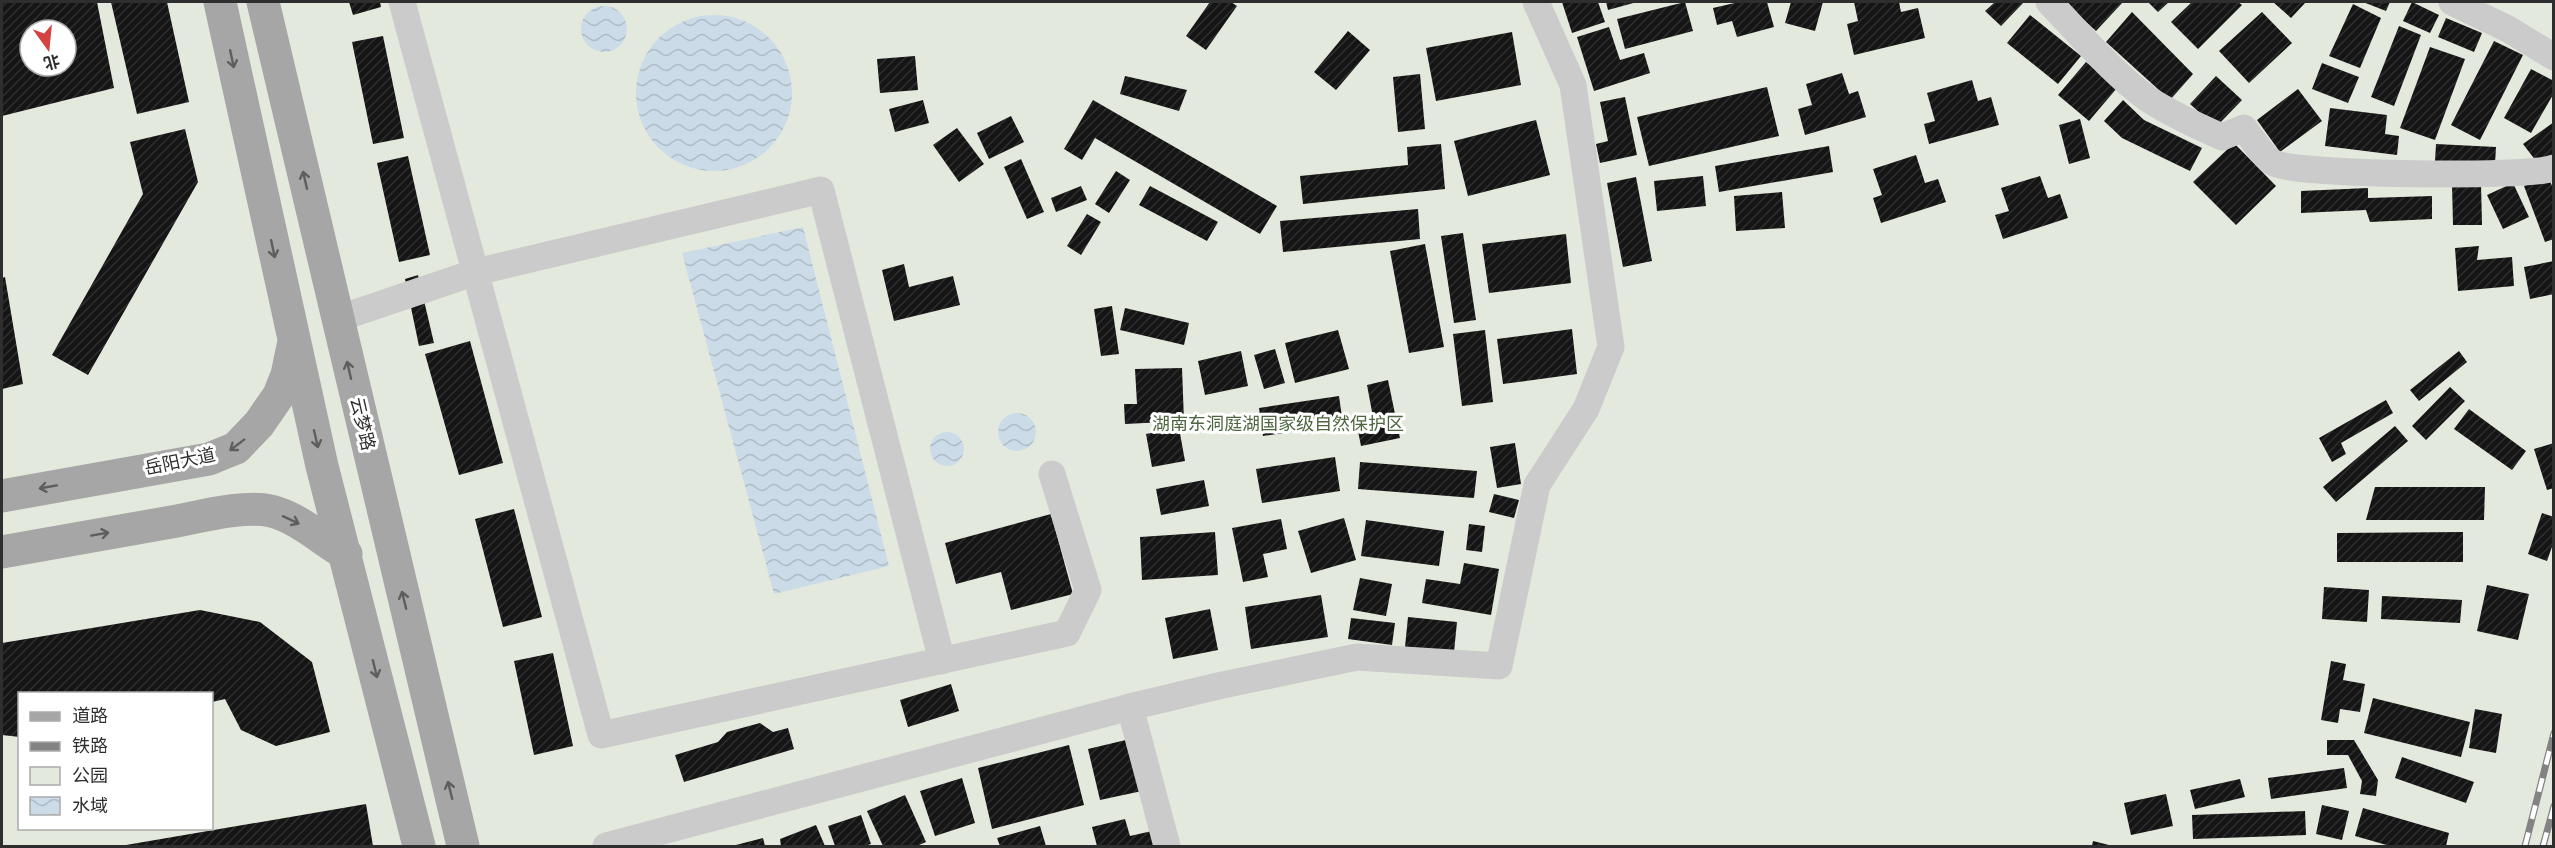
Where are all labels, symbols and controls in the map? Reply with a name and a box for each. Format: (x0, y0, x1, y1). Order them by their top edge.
north arrow (18, 18, 78, 78)
one-way arrow (227, 48, 238, 68)
text: 北 (41, 50, 62, 72)
one-way arrow (298, 170, 310, 189)
one-way arrow (268, 240, 280, 259)
one-way arrow (343, 360, 354, 380)
street label: 云梦路 (346, 395, 378, 453)
park label: 湖南东洞庭湖国家级自然保护区 (1152, 414, 1404, 435)
one-way arrow (311, 430, 323, 449)
one-way arrow (229, 439, 245, 451)
street label: 岳阳大道 (143, 444, 217, 480)
one-way arrow (39, 482, 58, 493)
one-way arrow (282, 515, 300, 527)
one-way arrow (90, 529, 110, 540)
one-way arrow (397, 591, 409, 610)
one-way arrow (369, 659, 381, 678)
legend (18, 692, 213, 830)
text: 道路 (72, 706, 108, 727)
text: 铁路 (72, 736, 108, 757)
text: 公园 (72, 766, 108, 787)
one-way arrow (443, 780, 455, 799)
text: 水域 (72, 796, 108, 817)

